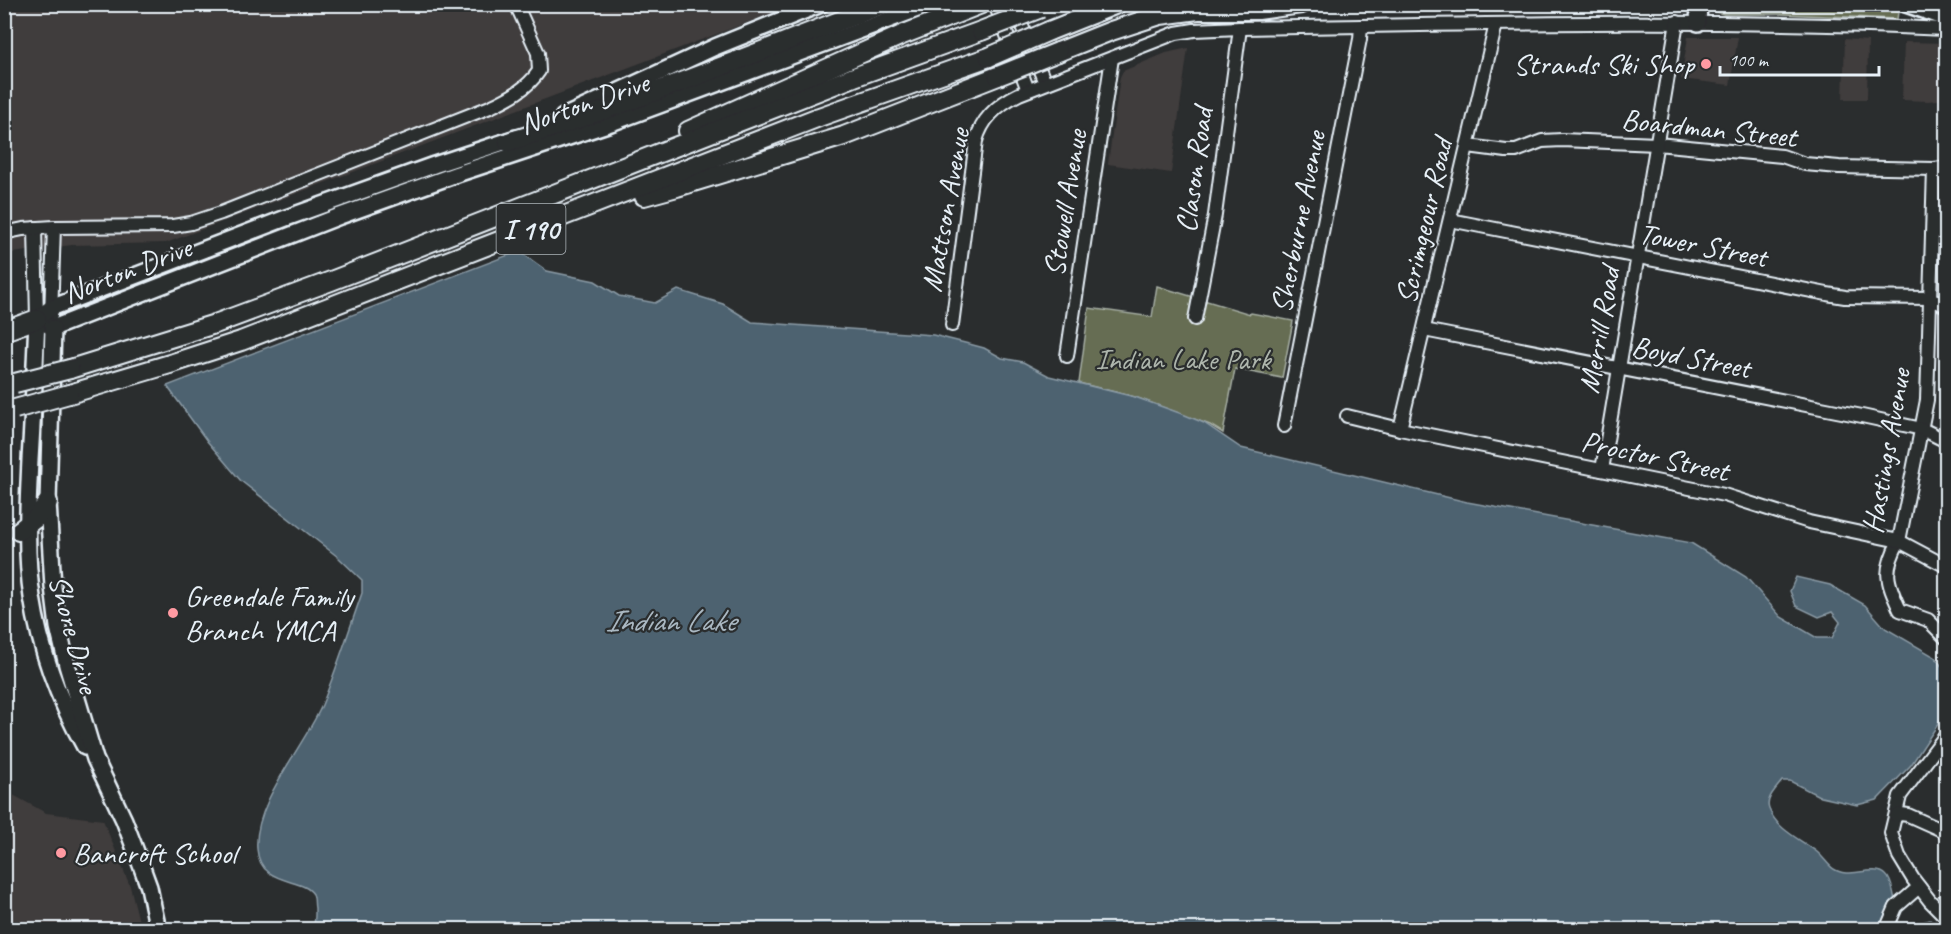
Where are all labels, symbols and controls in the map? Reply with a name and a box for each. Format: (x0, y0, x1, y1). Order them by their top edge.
scale bar (1720, 39, 1879, 77)
place label: Strands Ski Shop (1513, 45, 1696, 83)
text: 100 m (1729, 49, 1770, 71)
marker: Strands Ski Shop (1699, 57, 1713, 71)
street label: Norton Drive (514, 62, 656, 143)
street label: Boardman Street (1620, 100, 1801, 156)
street label: Clason Road (1166, 101, 1222, 235)
street label: Mattson Avenue (912, 123, 978, 295)
street label: Stowell Avenue (1035, 125, 1096, 279)
street label: Sherburne Avenue (1262, 126, 1335, 316)
street label: Scrimgeour Road (1387, 131, 1462, 307)
road number: I 190 (496, 204, 566, 254)
street label: Tower Street (1636, 214, 1773, 277)
street label: Norton Drive (57, 227, 199, 312)
street label: Merrill Road (1569, 260, 1629, 396)
street label: Boyd Street (1629, 327, 1756, 388)
park label: Indian Lake Park (1096, 340, 1272, 378)
street label: Hastings Avenue (1853, 363, 1920, 536)
street label: Proctor Street (1578, 422, 1735, 491)
street label: Shore Drive (40, 571, 109, 699)
place label: Greendale Family Branch YMCA (185, 577, 356, 649)
water label: Indian Lake (605, 600, 739, 641)
marker: Greendale Family Branch YMCA (166, 606, 180, 620)
place label: Bancroft School (73, 834, 241, 872)
marker: Bancroft School (54, 846, 68, 860)

